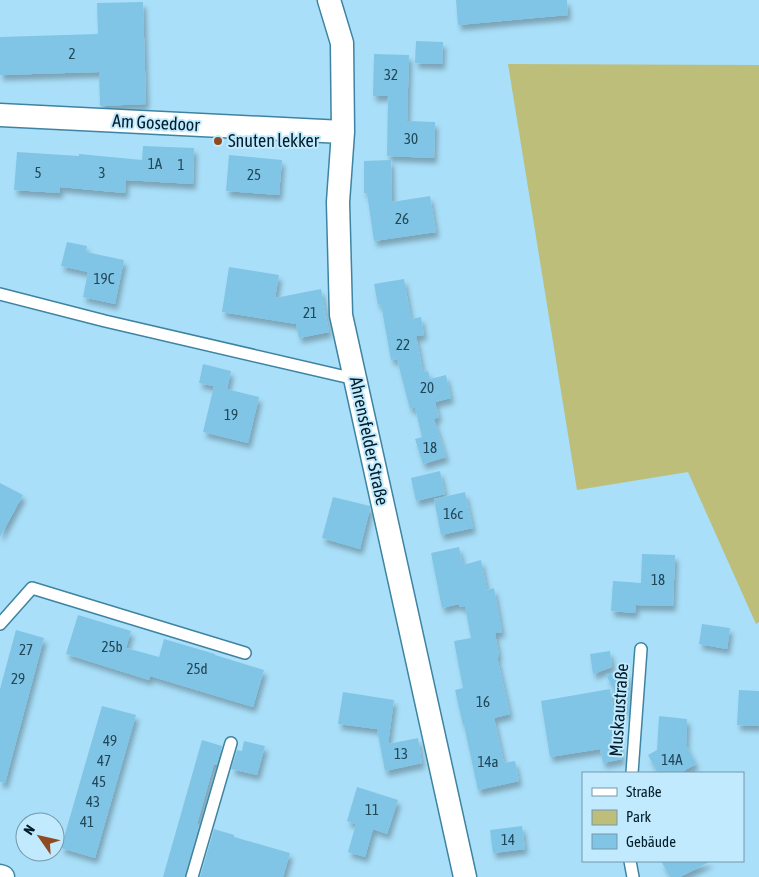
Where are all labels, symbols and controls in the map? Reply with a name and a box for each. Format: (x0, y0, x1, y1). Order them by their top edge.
house number: 2 (68, 45, 76, 62)
house number: 32 (384, 66, 398, 83)
street label: Am Gosedoor (112, 110, 201, 135)
place label: Snuten lekker (228, 130, 320, 151)
house number: 30 (404, 130, 418, 147)
marker: Snuten lekker (212, 135, 224, 147)
house number: 1A (148, 155, 163, 172)
house number: 1 (177, 156, 185, 173)
house number: 5 (34, 164, 42, 181)
house number: 3 (98, 164, 106, 181)
house number: 25 (247, 166, 261, 183)
house number: 26 (395, 210, 409, 227)
house number: 19C (94, 270, 115, 287)
house number: 21 (303, 304, 317, 321)
house number: 22 (396, 336, 410, 353)
street label: Ahrensfelder Straße (346, 375, 393, 507)
house number: 20 (420, 379, 434, 396)
house number: 19 (224, 406, 238, 423)
house number: 18 (423, 439, 437, 456)
house number: 16c (443, 505, 463, 522)
house number: 18 (651, 571, 665, 588)
house number: 25b (101, 638, 123, 655)
house number: 27 (19, 641, 33, 658)
house number: 25d (186, 660, 208, 677)
street label: Muskaustraße (605, 663, 632, 757)
house number: 29 (11, 670, 25, 687)
house number: 16 (476, 693, 490, 710)
house number: 49 (103, 732, 117, 749)
house number: 13 (394, 745, 408, 762)
house number: 14A (661, 751, 683, 768)
house number: 47 (97, 752, 111, 769)
house number: 14a (477, 753, 499, 770)
legend (582, 772, 744, 862)
house number: 45 (92, 773, 106, 790)
text: Straße (626, 783, 662, 800)
house number: 43 (86, 793, 100, 810)
house number: 11 (365, 801, 379, 818)
text: Park (626, 808, 651, 825)
north arrow (15, 812, 65, 862)
house number: 41 (80, 813, 94, 830)
text: N (20, 822, 38, 838)
house number: 14 (501, 831, 515, 848)
text: Gebäude (626, 833, 676, 850)

